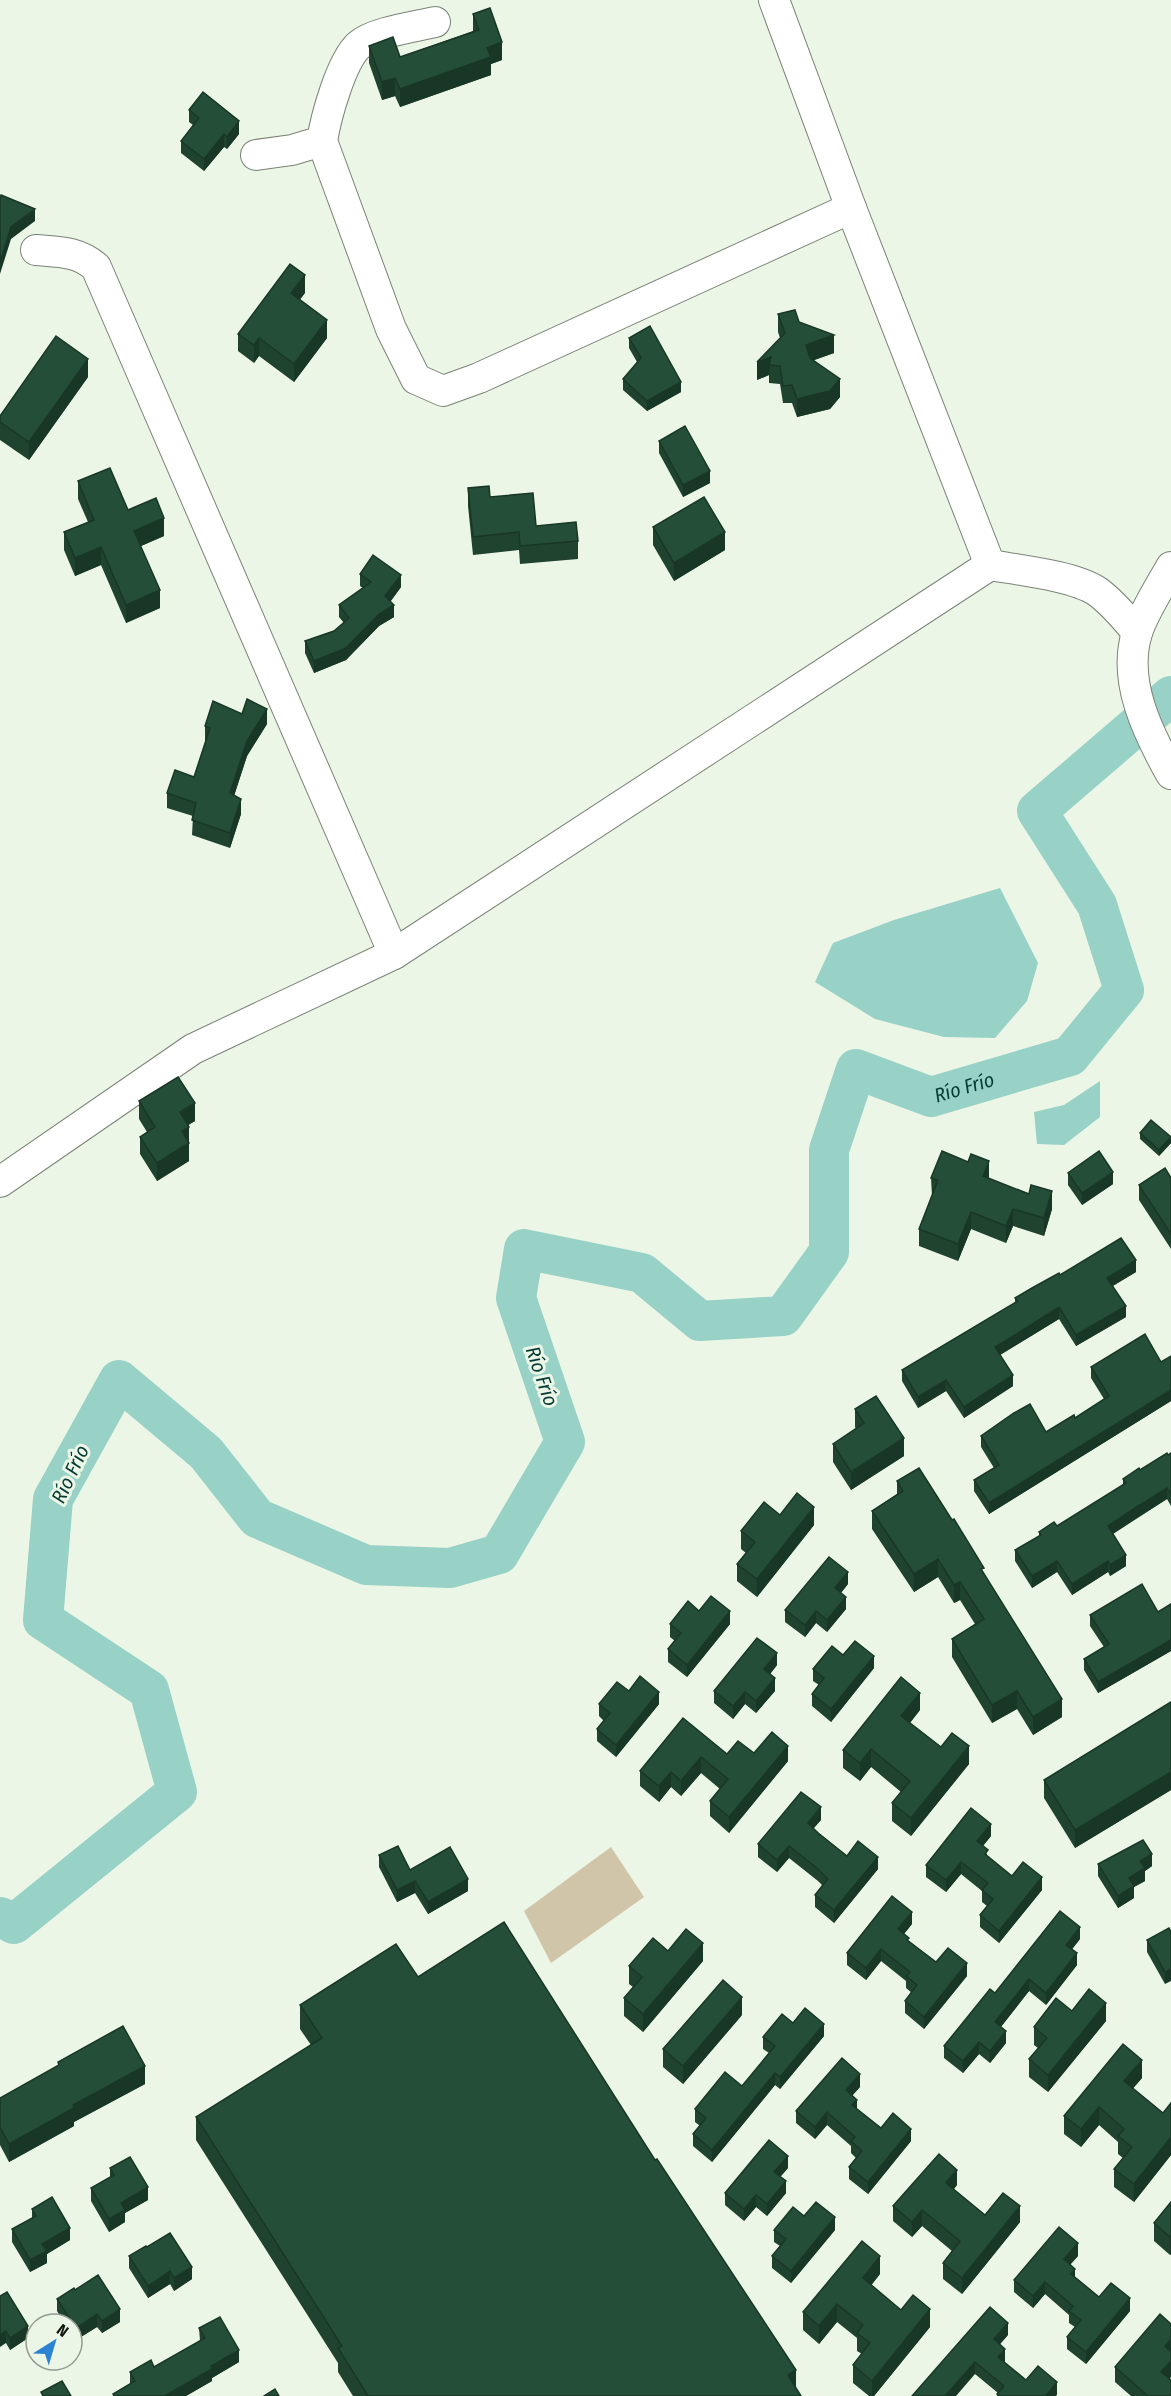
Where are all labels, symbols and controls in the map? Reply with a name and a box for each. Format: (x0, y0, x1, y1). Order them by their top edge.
water label: Río Frío (931, 1067, 997, 1107)
water label: Río Frío (521, 1343, 563, 1409)
water label: Río Frío (46, 1441, 94, 1507)
north arrow (24, 2312, 84, 2372)
text: N (53, 2320, 72, 2341)

